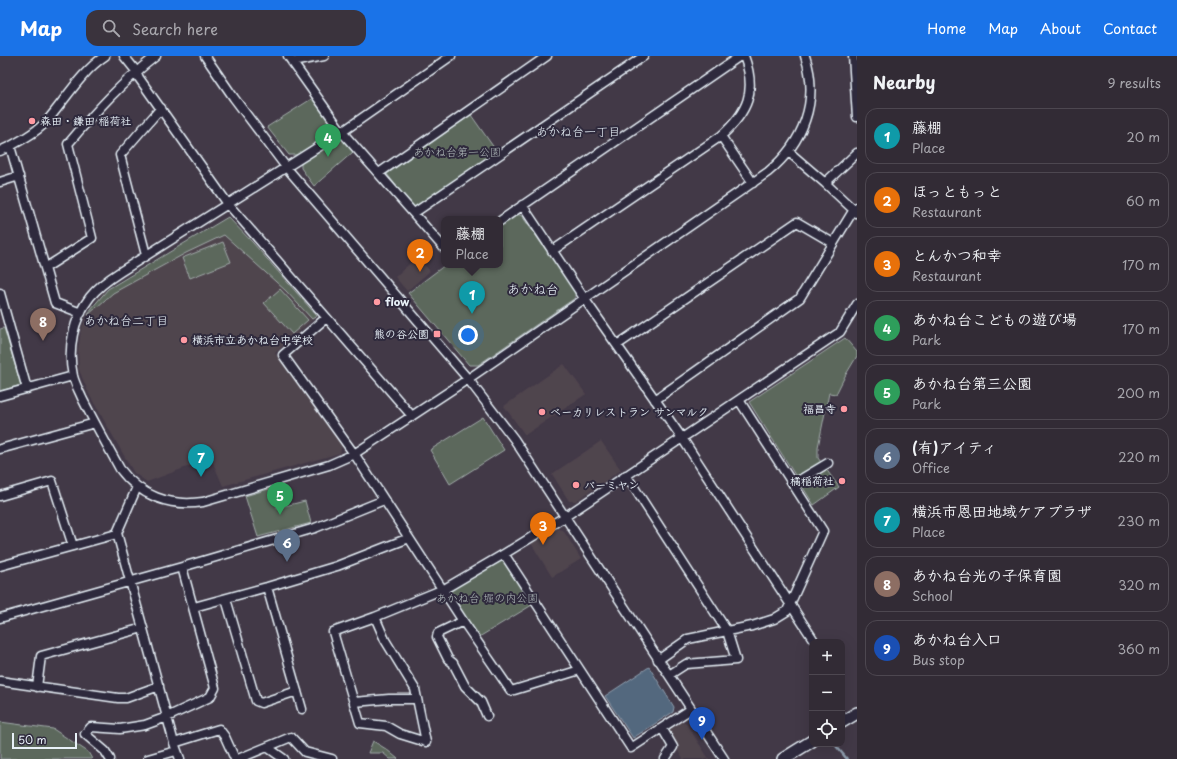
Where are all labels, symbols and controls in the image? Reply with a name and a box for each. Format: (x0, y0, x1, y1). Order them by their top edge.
search box (86, 10, 366, 46)
text: Map (20, 14, 62, 42)
icon: search (100, 17, 122, 39)
text: Search here (132, 17, 218, 40)
text: Home (927, 18, 966, 39)
text: Map (988, 18, 1018, 39)
text: About (1040, 18, 1081, 39)
text: Contact (1103, 18, 1157, 39)
text: Nearby (873, 69, 935, 95)
text: 9 results (1107, 73, 1161, 92)
place label: 森田・鎌田 稲荷社 (40, 112, 132, 129)
text: 藤棚 (912, 115, 942, 138)
marker: 森田・鎌田 稲荷社 (27, 116, 37, 126)
district label: あかね台一丁目 (536, 122, 620, 140)
pin: 4 (315, 124, 341, 157)
text: 1 (884, 127, 890, 146)
text: 20 m (1126, 127, 1160, 146)
text: Place (912, 138, 945, 157)
park label: あかね台第一公園 (413, 143, 501, 160)
text: ほっともっと (912, 179, 1002, 202)
text: 2 (882, 191, 892, 210)
text: 60 m (1126, 191, 1160, 210)
text: Restaurant (912, 202, 982, 221)
popup (441, 216, 503, 268)
text: 藤棚 (455, 221, 485, 244)
pin: 2 (407, 239, 433, 272)
text: とんかつ和幸 (912, 243, 1002, 266)
text: Place (455, 244, 489, 263)
text: 3 (883, 255, 891, 274)
text: 170 m (1122, 255, 1160, 274)
text: Restaurant (912, 266, 982, 285)
district label: あかね台 (507, 279, 559, 298)
pin: 1 (459, 281, 485, 314)
place label: flow (385, 293, 410, 310)
marker: flow (372, 297, 382, 307)
text: あかね台こどもの遊び場 (912, 307, 1077, 330)
pin: 8 (30, 308, 56, 341)
district label: あかね台二丁目 (84, 311, 168, 329)
text: 4 (883, 319, 891, 338)
text: 170 m (1122, 319, 1160, 338)
place label: 熊の谷公園 (374, 325, 429, 342)
your location (458, 325, 478, 345)
marker: 熊の谷公園 (432, 329, 442, 339)
text: Park (912, 330, 941, 349)
place label: 横浜市立あかね台中学校 (192, 331, 313, 348)
marker: 横浜市立あかね台中学校 (179, 335, 189, 345)
text: あかね台第三公園 (912, 371, 1032, 394)
text: 5 (883, 383, 891, 402)
text: 200 m (1117, 383, 1160, 402)
text: Park (912, 394, 941, 413)
place label: 福昌寺 (803, 400, 836, 417)
place label: ベーカリレストラン サンマルク (550, 403, 708, 420)
marker: 福昌寺 (839, 404, 849, 414)
marker: ベーカリレストラン サンマルク (537, 407, 547, 417)
text: (有)アイティ (912, 435, 997, 458)
pin: 7 (188, 444, 214, 477)
text: 6 (882, 447, 892, 466)
text: 220 m (1118, 447, 1160, 466)
text: Office (912, 458, 950, 477)
place label: 橘稲荷社 (790, 472, 834, 489)
place label: バーミヤン (584, 476, 639, 493)
marker: 橘稲荷社 (837, 476, 847, 486)
marker: バーミヤン (571, 480, 581, 490)
pin: 5 (267, 482, 293, 515)
text: 横浜市恩田地域ケアプラザ (912, 499, 1092, 522)
text: 7 (883, 511, 891, 530)
text: 230 m (1118, 511, 1160, 530)
pin: 3 (530, 512, 556, 545)
text: Place (912, 522, 945, 541)
pin: 6 (274, 529, 300, 562)
text: あかね台光の子保育園 (912, 563, 1062, 586)
text: 8 (883, 575, 891, 594)
text: 320 m (1118, 575, 1160, 594)
text: School (912, 586, 953, 605)
park label: あかね台 堀の内公園 (436, 589, 538, 606)
text: あかね台入口 (912, 627, 1002, 650)
map controls (809, 639, 845, 747)
button: + (809, 639, 845, 675)
text: 9 (883, 639, 891, 658)
text: 360 m (1117, 639, 1160, 658)
text: Bus stop (912, 650, 965, 669)
button: − (809, 675, 845, 711)
pin: 9 (689, 707, 715, 740)
button: locate (809, 711, 845, 747)
scale bar (12, 731, 77, 750)
text: 50 m (18, 731, 47, 748)

